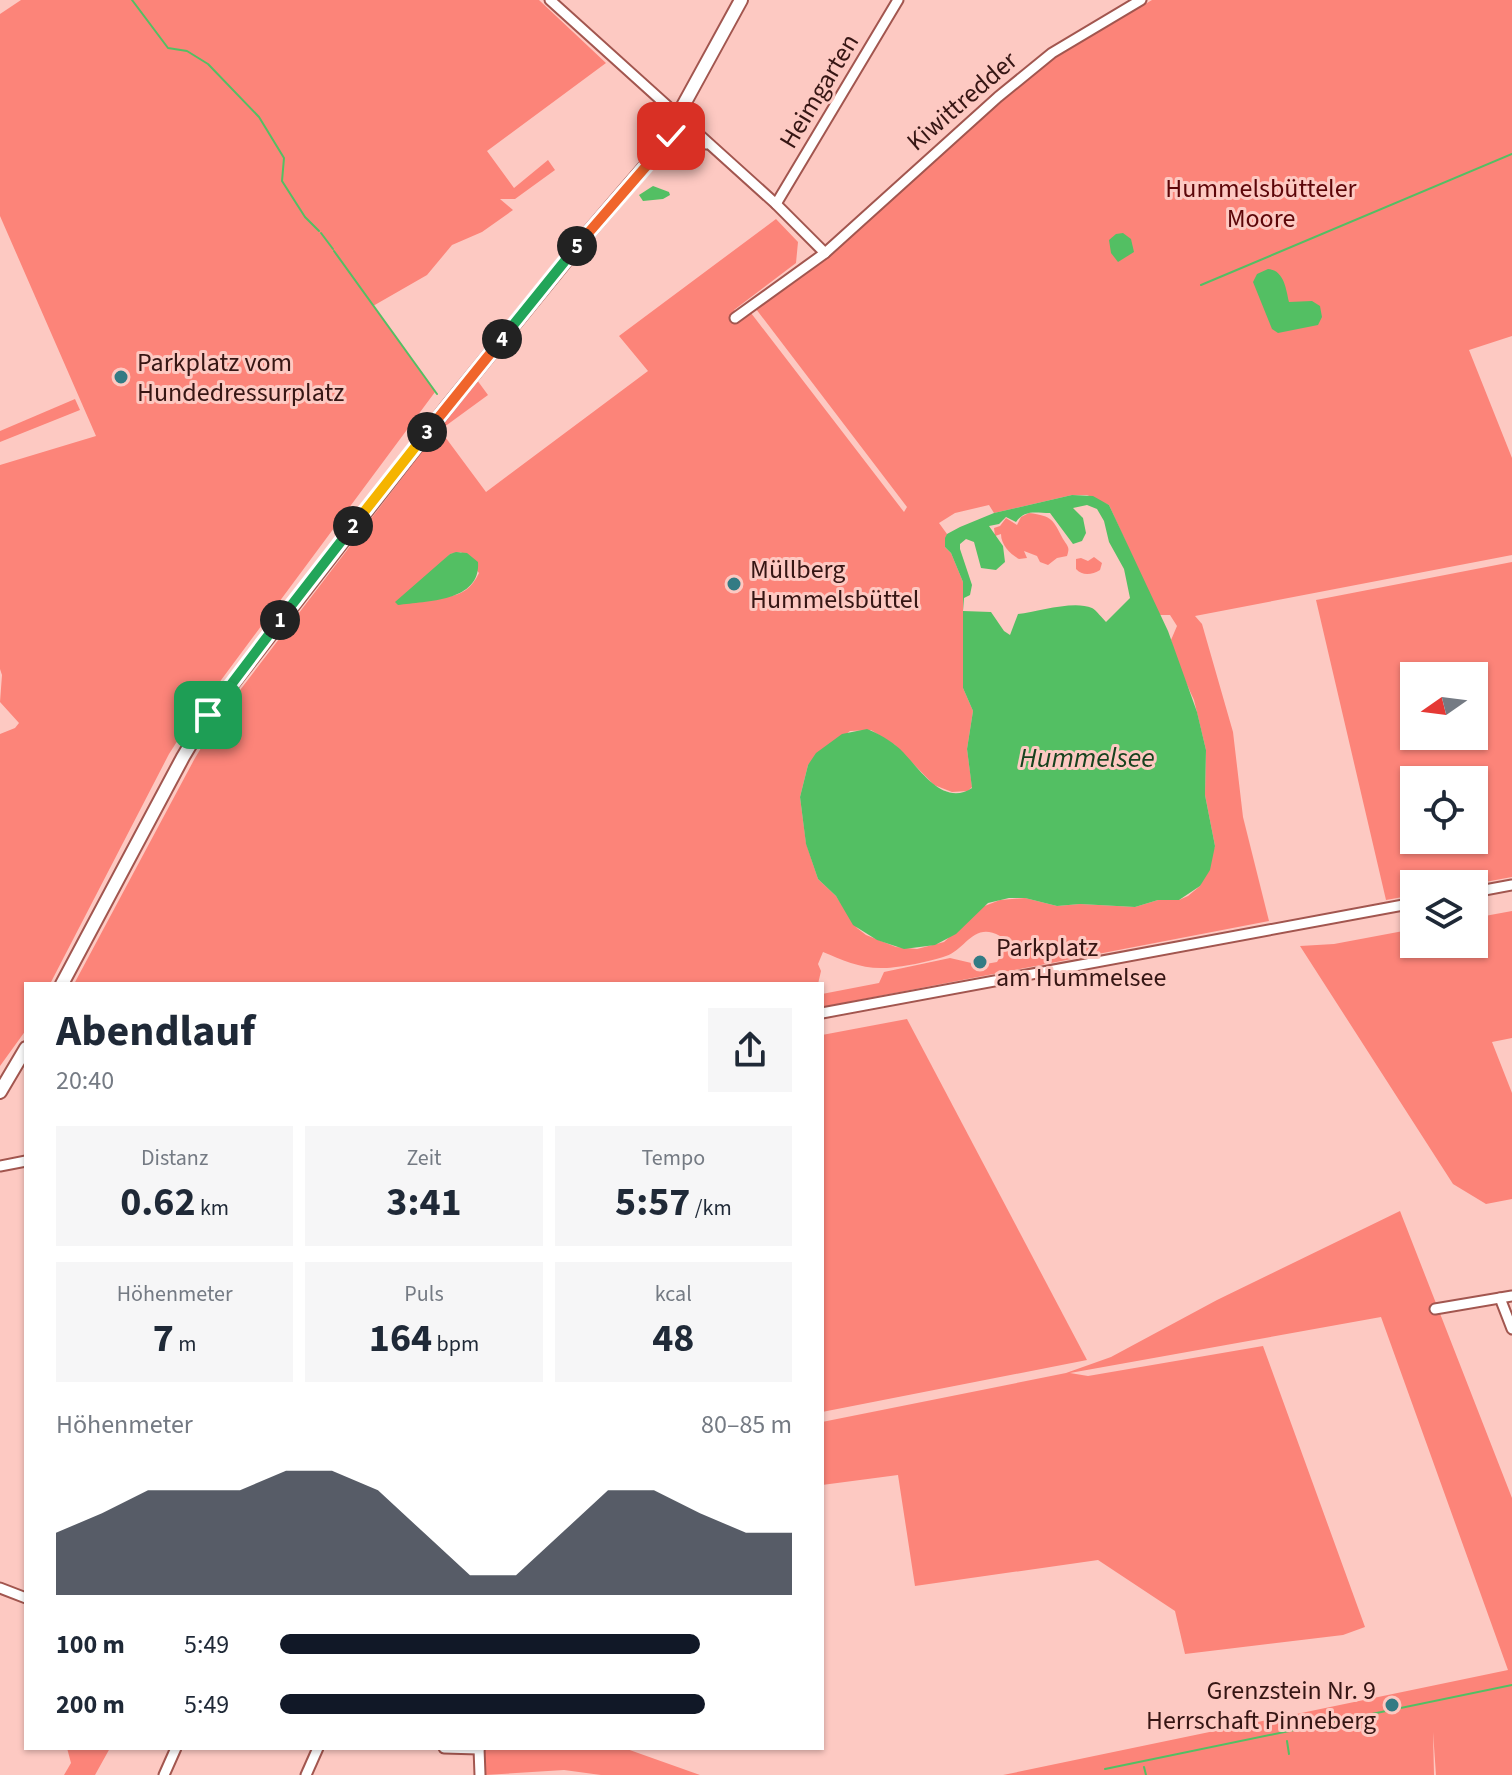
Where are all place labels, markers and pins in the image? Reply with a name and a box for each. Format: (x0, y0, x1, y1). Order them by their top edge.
pin (637, 102, 705, 170)
pin: 5 (557, 226, 597, 266)
pin: 4 (482, 319, 522, 359)
place label: Parkplatz vom Hundedressurplatz (137, 344, 344, 411)
marker: Parkplatz vom Hundedressurplatz (112, 368, 130, 386)
pin: 3 (407, 412, 447, 452)
pin: 2 (333, 506, 373, 546)
place label: Müllberg Hummelsbüttel (750, 551, 919, 618)
marker: Müllberg Hummelsbüttel (725, 575, 743, 593)
pin: 1 (260, 600, 300, 640)
pin (174, 681, 242, 749)
place label: Parkplatz am Hummelsee (996, 929, 1166, 996)
marker: Parkplatz am Hummelsee (971, 953, 989, 971)
place label: Grenzstein Nr. 9 Herrschaft Pinneberg (1146, 1672, 1376, 1739)
marker: Grenzstein Nr. 9 Herrschaft Pinneberg (1383, 1696, 1401, 1714)

